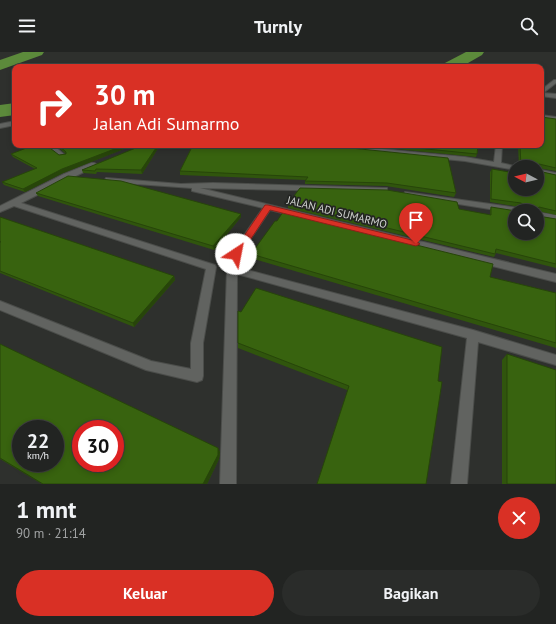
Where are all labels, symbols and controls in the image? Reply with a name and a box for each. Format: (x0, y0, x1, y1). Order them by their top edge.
icon: menu (16, 15, 38, 37)
text: Turnly (254, 15, 302, 38)
icon: search (518, 15, 540, 37)
text: 30 m (94, 76, 155, 113)
icon: right (28, 80, 80, 132)
text: Jalan Adi Sumarmo (94, 112, 239, 135)
north arrow (508, 160, 544, 196)
map controls (508, 160, 544, 240)
street label: JALAN ADI SUMARMO (285, 193, 388, 231)
pin (399, 203, 433, 244)
button: search (508, 204, 544, 240)
icon: arrive (405, 209, 427, 231)
position arrow (215, 233, 257, 275)
speed limit sign: 30 (72, 420, 124, 472)
text: 22 (27, 428, 49, 454)
text: km/h (27, 449, 49, 462)
text: 1 mnt (16, 494, 76, 525)
button: close (498, 497, 540, 539)
text: 90 m · 21:14 (16, 525, 86, 542)
button: Keluar (16, 570, 274, 616)
button: Bagikan (282, 570, 540, 616)

